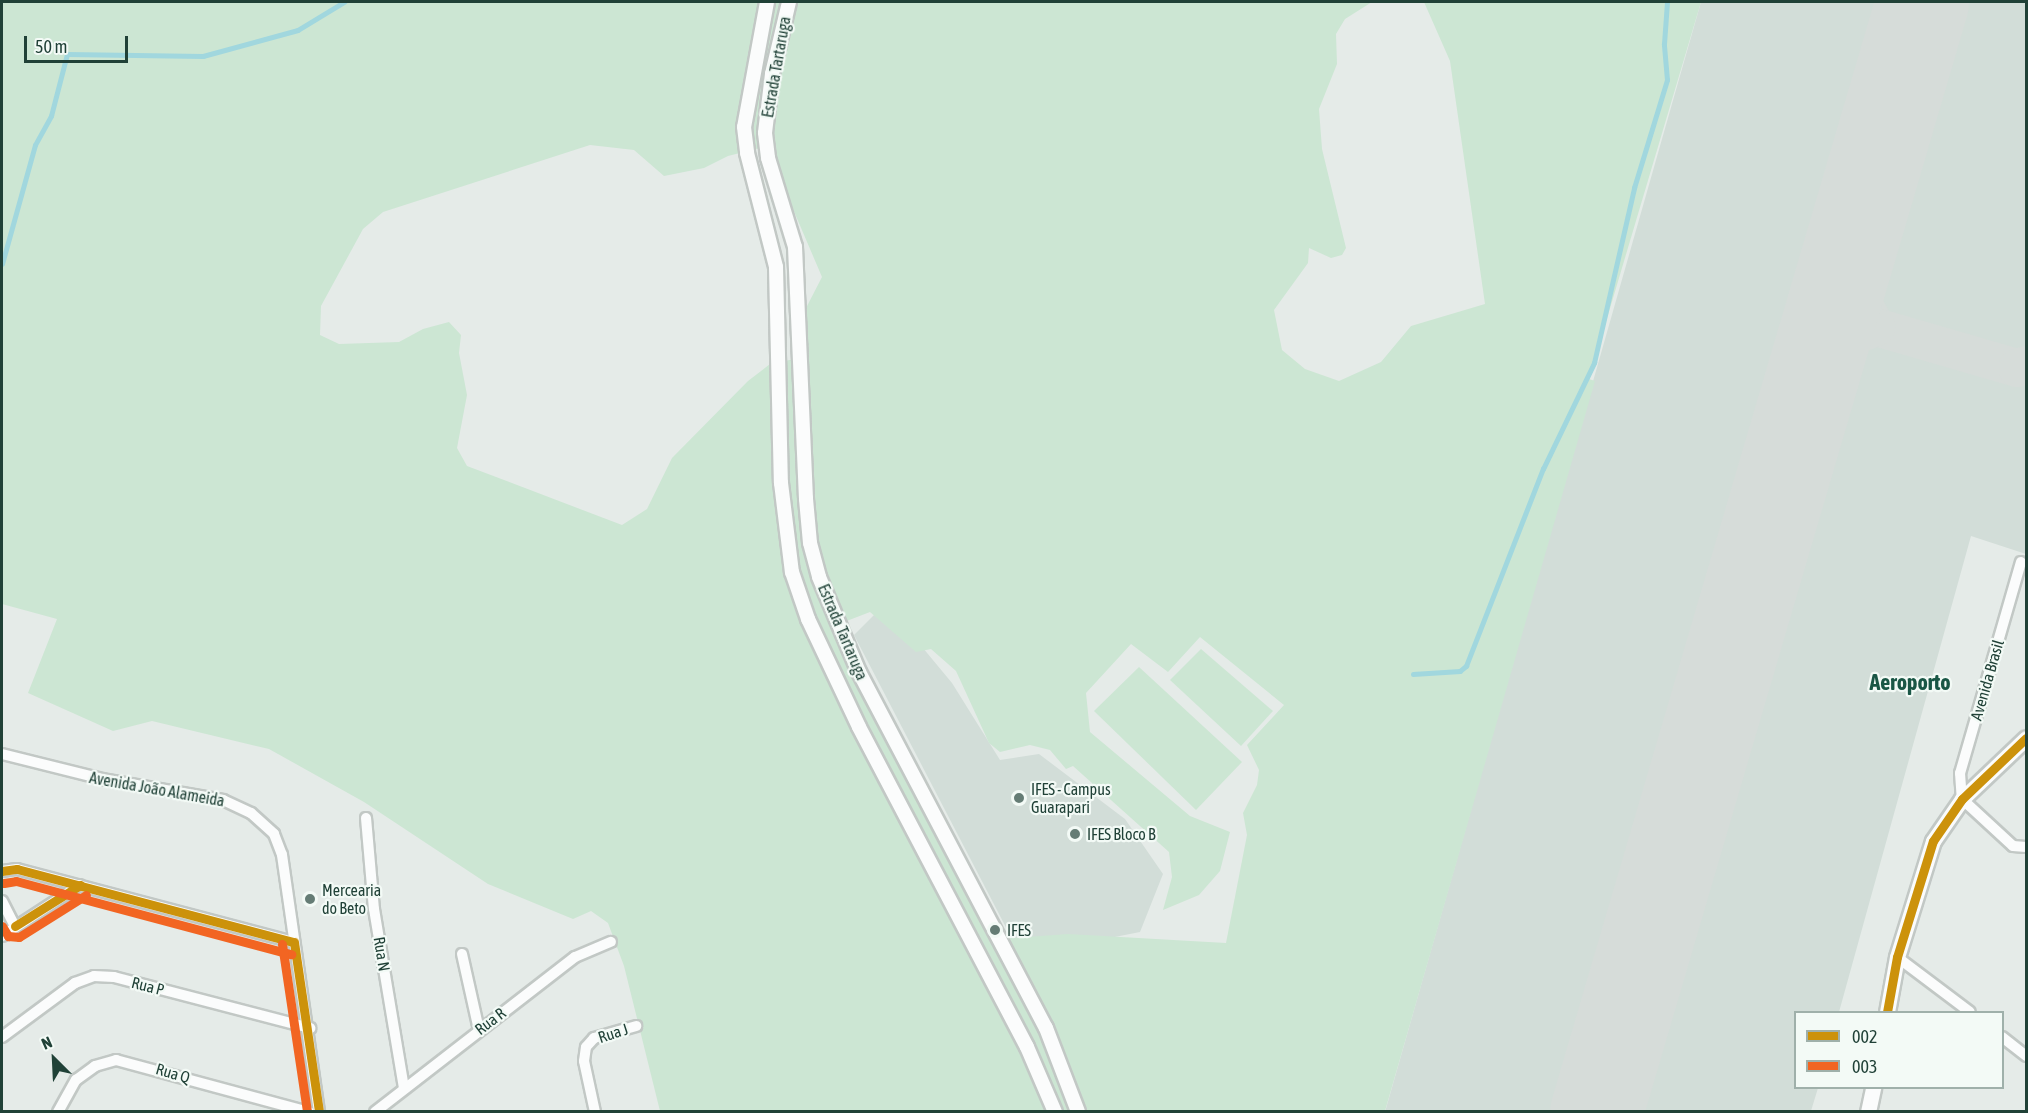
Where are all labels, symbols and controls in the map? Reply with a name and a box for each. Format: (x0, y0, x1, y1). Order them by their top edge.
street label: Estrada Tartaruga (758, 15, 794, 119)
scale bar (27, 24, 130, 62)
text: 50 m (35, 36, 67, 57)
street label: Estrada Tartaruga (814, 581, 872, 683)
street label: Avenida Brasil (1966, 637, 2008, 723)
district label: Aeroporto (1869, 670, 1951, 696)
street label: Avenida João Alameida (88, 768, 226, 810)
place label: IFES - Campus Guarapari (1031, 779, 1111, 817)
marker: IFES - Campus Guarapari (1012, 791, 1026, 805)
place label: IFES Bloco B (1087, 824, 1156, 844)
marker: IFES Bloco B (1068, 827, 1082, 841)
place label: Mercearia do Beto (322, 880, 381, 918)
marker: Mercearia do Beto (303, 892, 317, 906)
place label: IFES (1007, 920, 1031, 940)
marker: IFES (988, 923, 1002, 937)
street label: Rua N (370, 935, 394, 973)
street label: Rua P (130, 973, 166, 999)
street label: Rua R (471, 1003, 509, 1039)
legend (1794, 1011, 2004, 1089)
street label: Rua J (596, 1019, 630, 1047)
text: 002 (1852, 1026, 1877, 1047)
north arrow (24, 1029, 84, 1089)
text: N (39, 1032, 55, 1053)
text: 003 (1852, 1056, 1877, 1077)
street label: Rua Q (154, 1059, 192, 1087)

